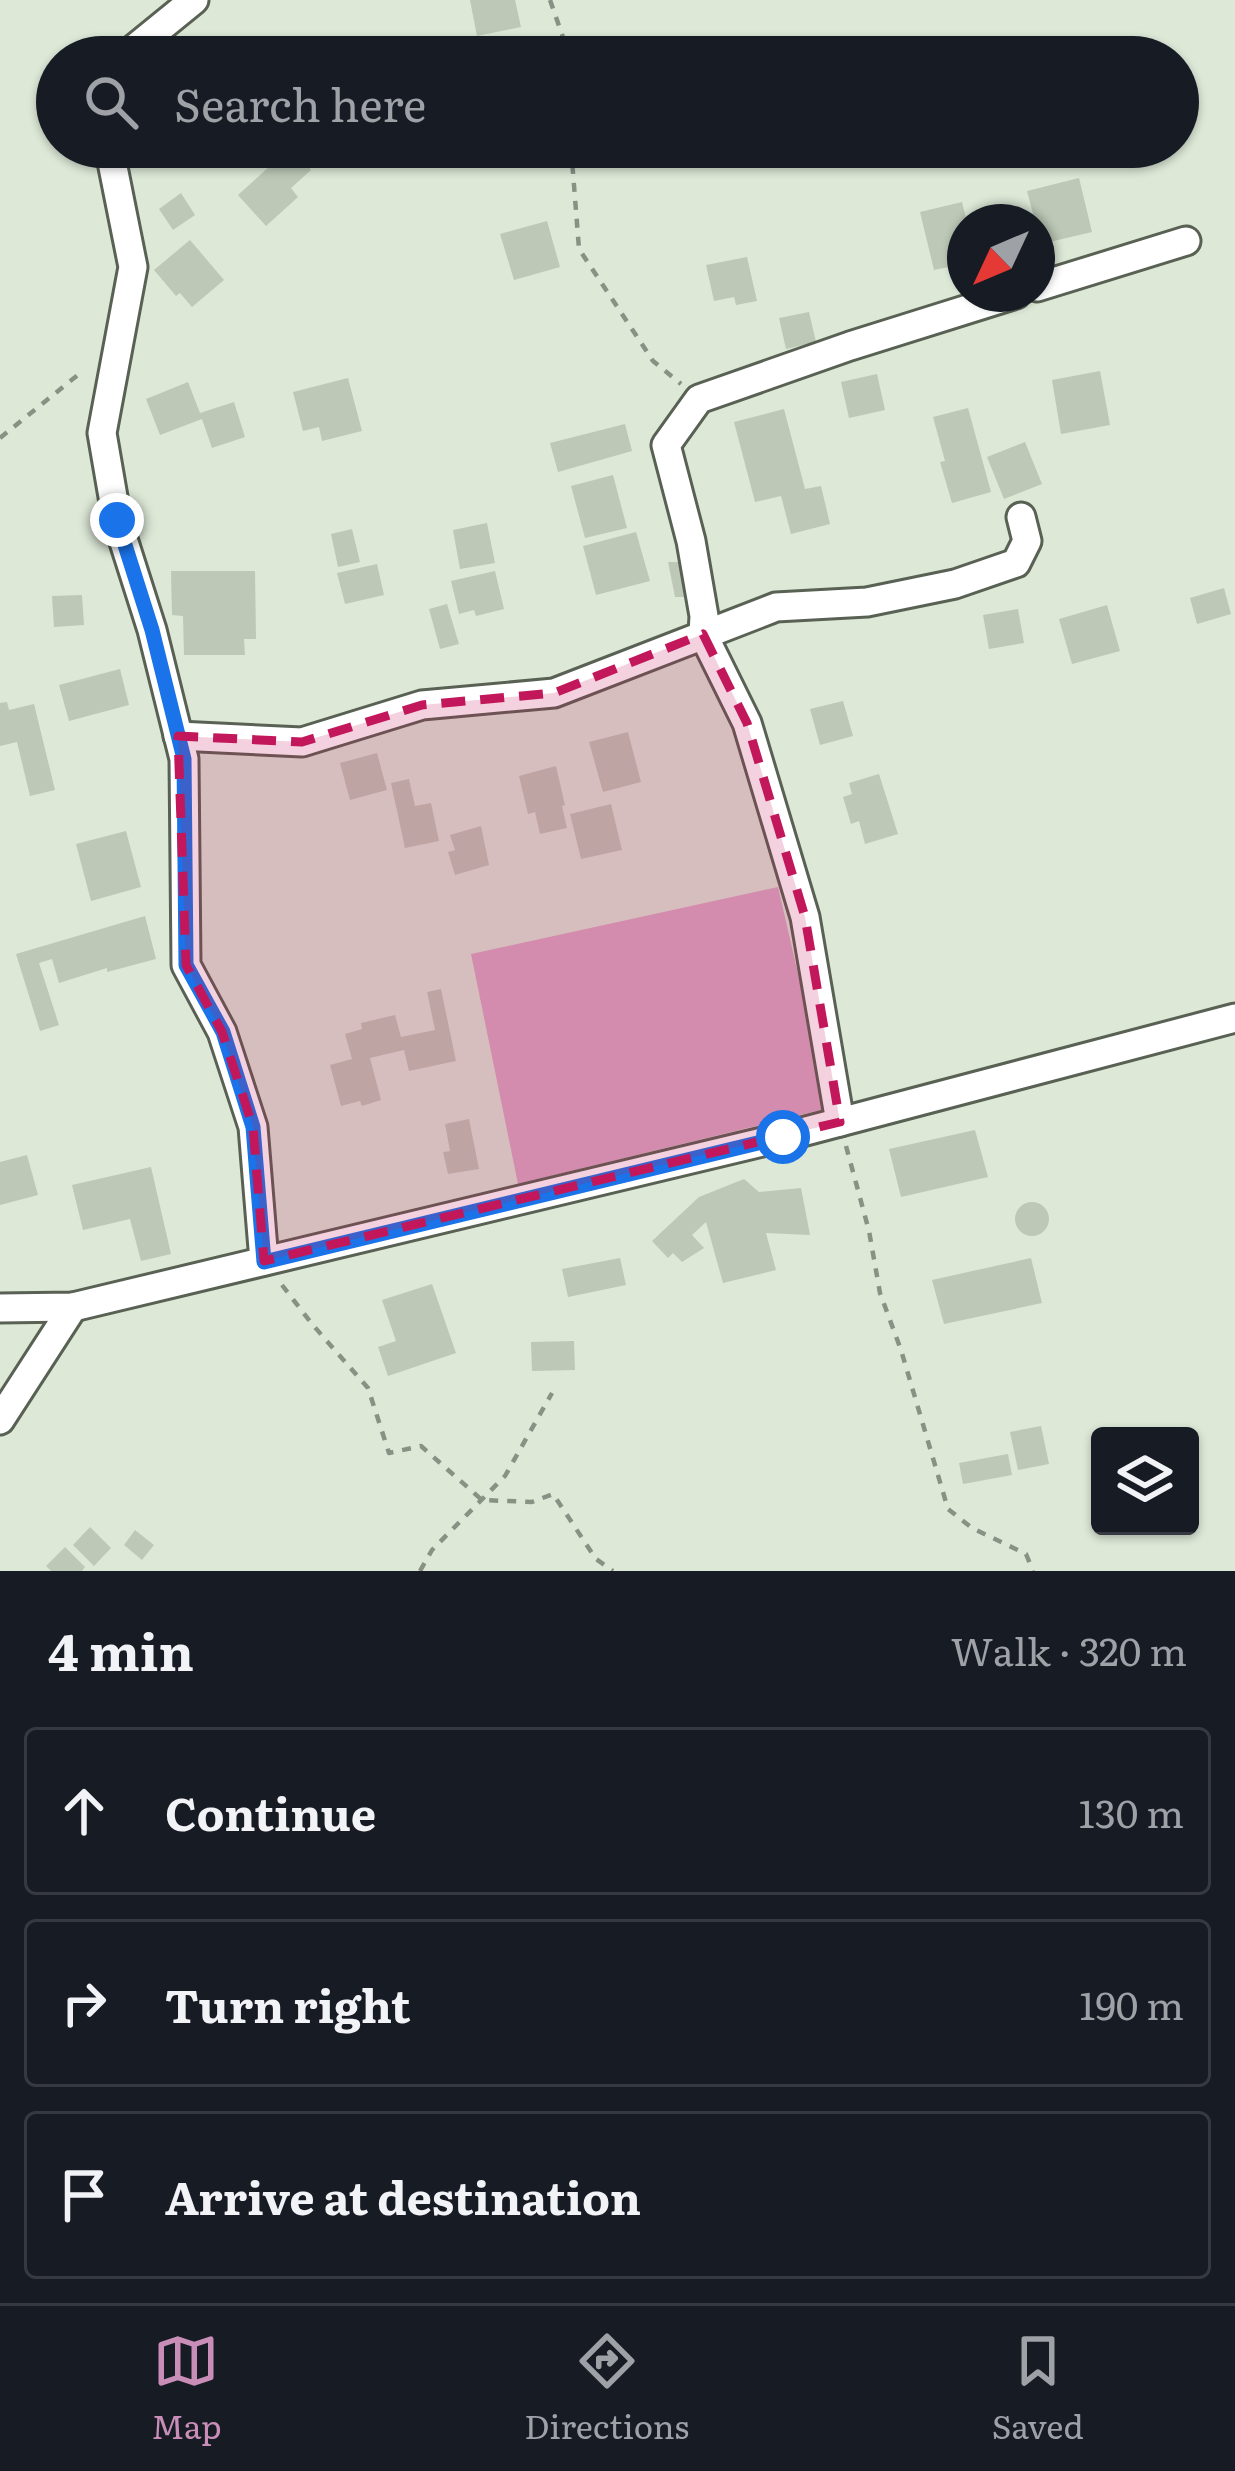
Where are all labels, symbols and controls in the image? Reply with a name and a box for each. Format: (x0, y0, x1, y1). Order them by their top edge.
search box (36, 36, 1199, 168)
icon: search (78, 69, 144, 135)
text: Search here (174, 69, 426, 136)
north arrow (947, 204, 1055, 312)
route end (90, 493, 144, 547)
route start (756, 1110, 810, 1164)
map controls (1091, 1427, 1199, 1535)
button: layers (1091, 1427, 1199, 1535)
text: 4 min (48, 1611, 194, 1687)
text: Walk · 320 m (951, 1620, 1187, 1678)
icon: ahead (51, 1778, 117, 1844)
text: Continue (165, 1778, 376, 1845)
text: 130 m (1079, 1782, 1184, 1840)
icon: right (51, 1970, 117, 2036)
text: Turn right (165, 1970, 411, 2037)
text: 190 m (1080, 1974, 1184, 2032)
icon: arrive (51, 2162, 117, 2228)
text: Arrive at destination (165, 2162, 641, 2229)
tab: Map (151, 2328, 222, 2449)
tab: Directions (524, 2328, 689, 2449)
tab: Saved (992, 2328, 1084, 2449)

